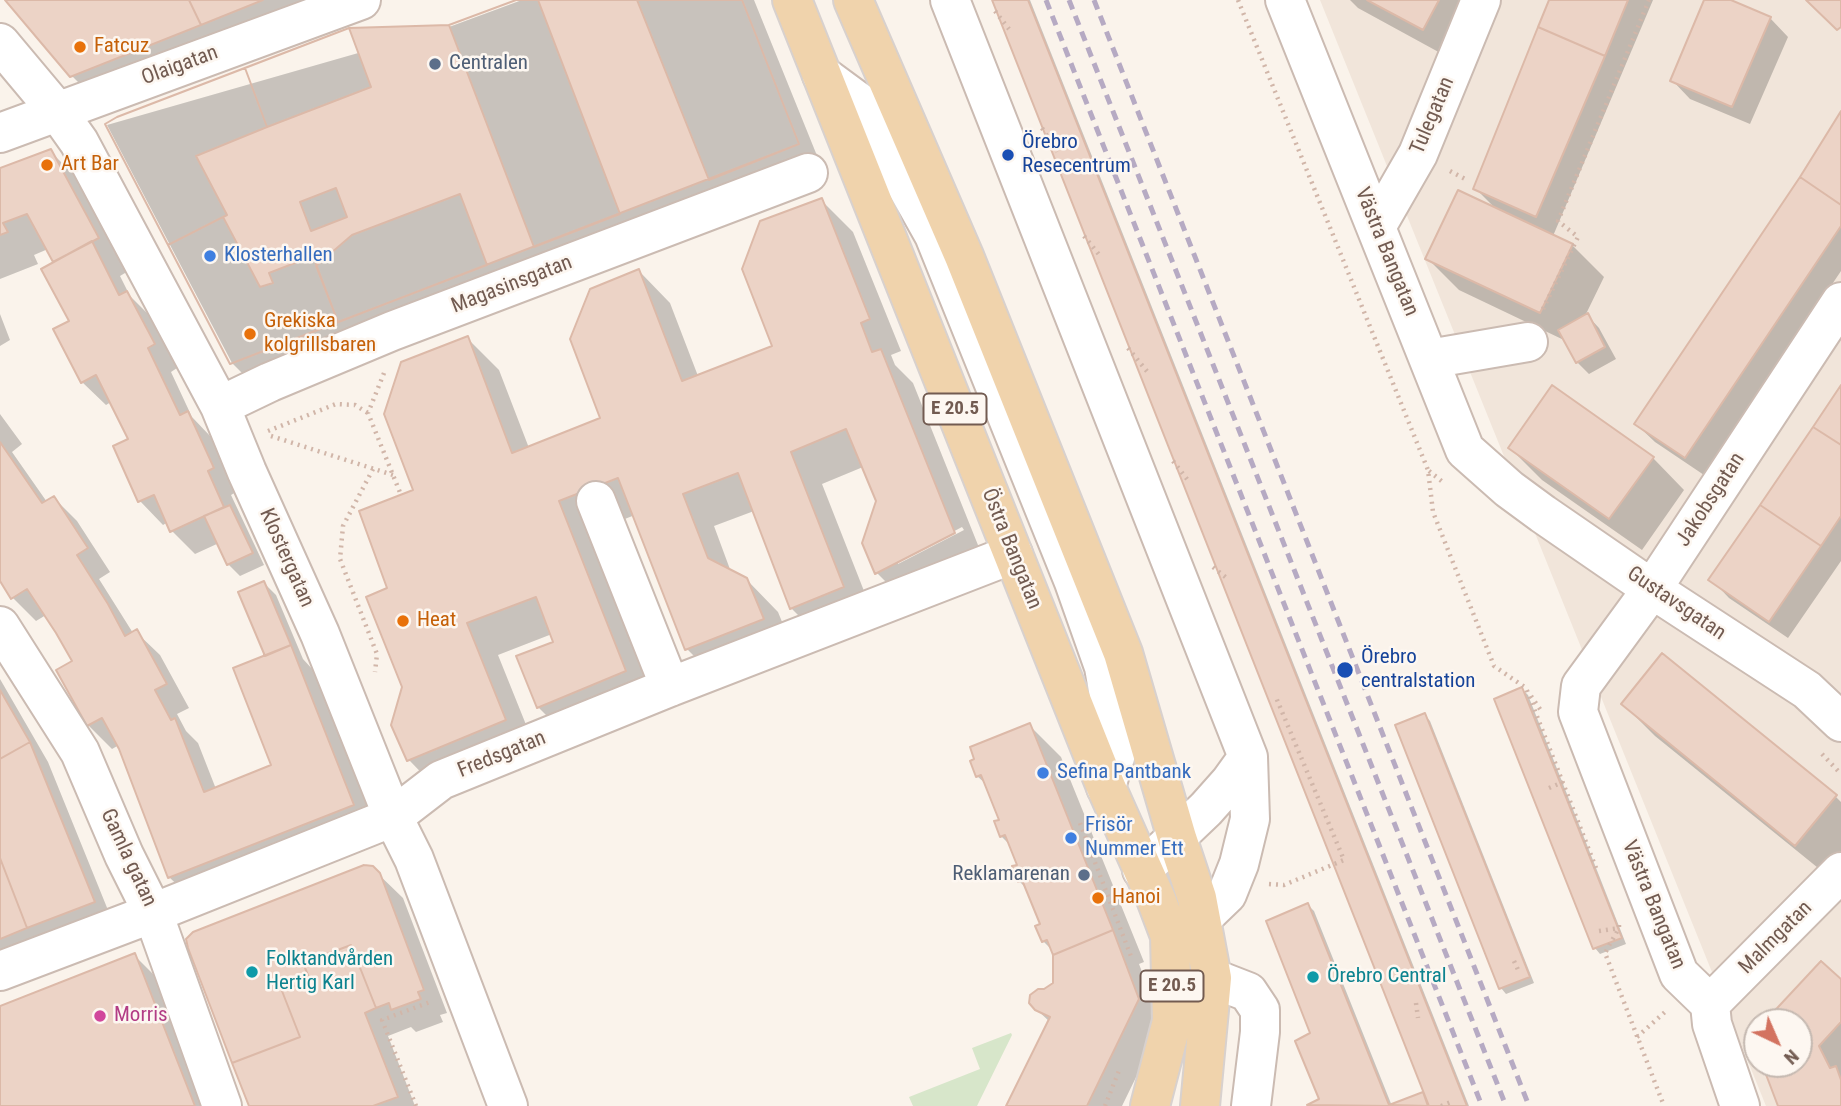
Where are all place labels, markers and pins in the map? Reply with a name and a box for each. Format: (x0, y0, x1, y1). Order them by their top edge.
place label: Fatcuz (94, 34, 149, 60)
marker: Fatcuz (72, 39, 88, 55)
place label: Centralen (449, 51, 528, 77)
marker: Centralen (427, 56, 443, 72)
place label: Örebro Resecentrum (1022, 130, 1131, 180)
marker: Örebro Resecentrum (1000, 147, 1016, 163)
place label: Art Bar (61, 152, 119, 178)
marker: Art Bar (39, 157, 55, 173)
place label: Klosterhallen (224, 243, 333, 269)
marker: Klosterhallen (202, 248, 218, 264)
place label: Grekiska kolgrillsbaren (264, 309, 376, 359)
marker: Grekiska kolgrillsbaren (242, 326, 258, 342)
place label: Heat (417, 608, 456, 634)
marker: Heat (395, 613, 411, 629)
place label: Örebro centralstation (1361, 645, 1475, 695)
marker: Örebro centralstation (1335, 660, 1355, 680)
place label: Sefina Pantbank (1057, 760, 1191, 786)
marker: Sefina Pantbank (1035, 765, 1051, 781)
place label: Frisör Nummer Ett (1085, 813, 1184, 863)
marker: Frisör Nummer Ett (1063, 830, 1079, 846)
place label: Reklamarenan (952, 862, 1070, 888)
marker: Reklamarenan (1076, 867, 1092, 883)
place label: Hanoi (1112, 885, 1161, 911)
marker: Hanoi (1090, 890, 1106, 906)
place label: Folktandvården Hertig Karl (266, 947, 393, 997)
marker: Folktandvården Hertig Karl (244, 964, 260, 980)
place label: Örebro Central (1327, 964, 1447, 990)
marker: Örebro Central (1305, 969, 1321, 985)
place label: Morris (114, 1003, 168, 1029)
marker: Morris (92, 1008, 108, 1024)

